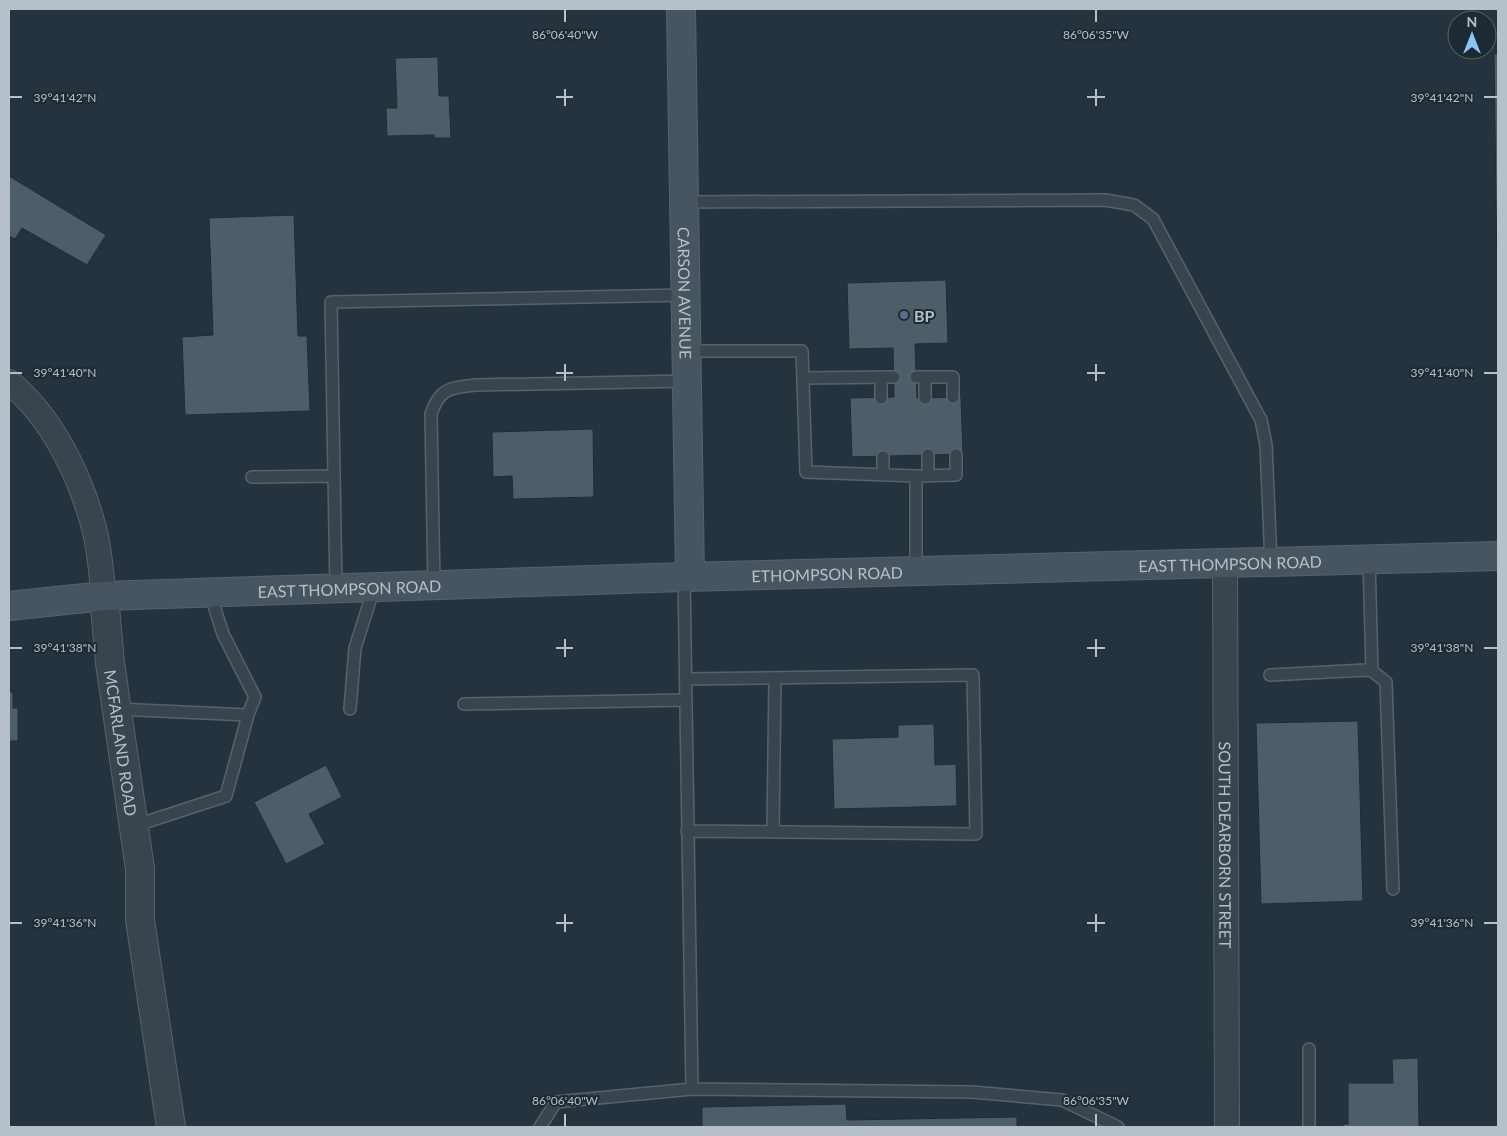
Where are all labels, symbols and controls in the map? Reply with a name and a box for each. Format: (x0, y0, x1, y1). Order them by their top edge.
north arrow (1447, 10, 1497, 60)
text: N (1467, 13, 1477, 30)
text: 86°06'40"W (532, 27, 599, 42)
text: 86°06'35"W (1063, 27, 1130, 42)
text: 39°41'42"N (34, 90, 96, 105)
text: 39°41'42"N (1411, 90, 1473, 105)
street label: CARSON AVENUE (675, 227, 696, 359)
place label: BP (914, 306, 935, 325)
marker: BP (898, 309, 910, 321)
text: 39°41'40"N (34, 365, 96, 380)
text: 39°41'40"N (1411, 365, 1473, 380)
street label: EAST THOMPSON ROAD (1138, 551, 1322, 575)
street label: ETHOMPSON ROAD (751, 562, 903, 585)
street label: EAST THOMPSON ROAD (257, 575, 441, 600)
text: 39°41'38"N (34, 640, 96, 655)
text: 39°41'38"N (1411, 640, 1473, 655)
street label: MCFARLAND ROAD (102, 669, 142, 817)
street label: SOUTH DEARBORN STREET (1216, 741, 1236, 949)
text: 39°41'36"N (34, 915, 96, 930)
text: 39°41'36"N (1411, 915, 1473, 930)
text: 86°06'40"W (532, 1093, 599, 1108)
text: 86°06'35"W (1063, 1093, 1130, 1108)

